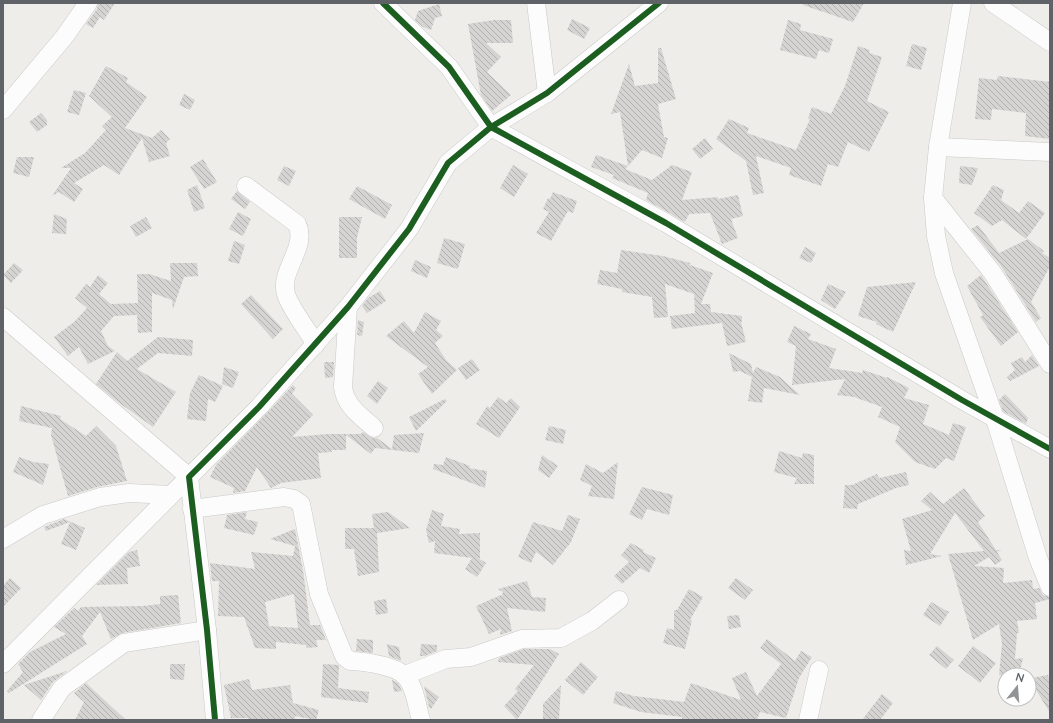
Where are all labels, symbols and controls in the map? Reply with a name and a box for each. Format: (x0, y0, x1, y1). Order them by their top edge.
north arrow (997, 667, 1037, 707)
text: N (1014, 670, 1026, 684)

